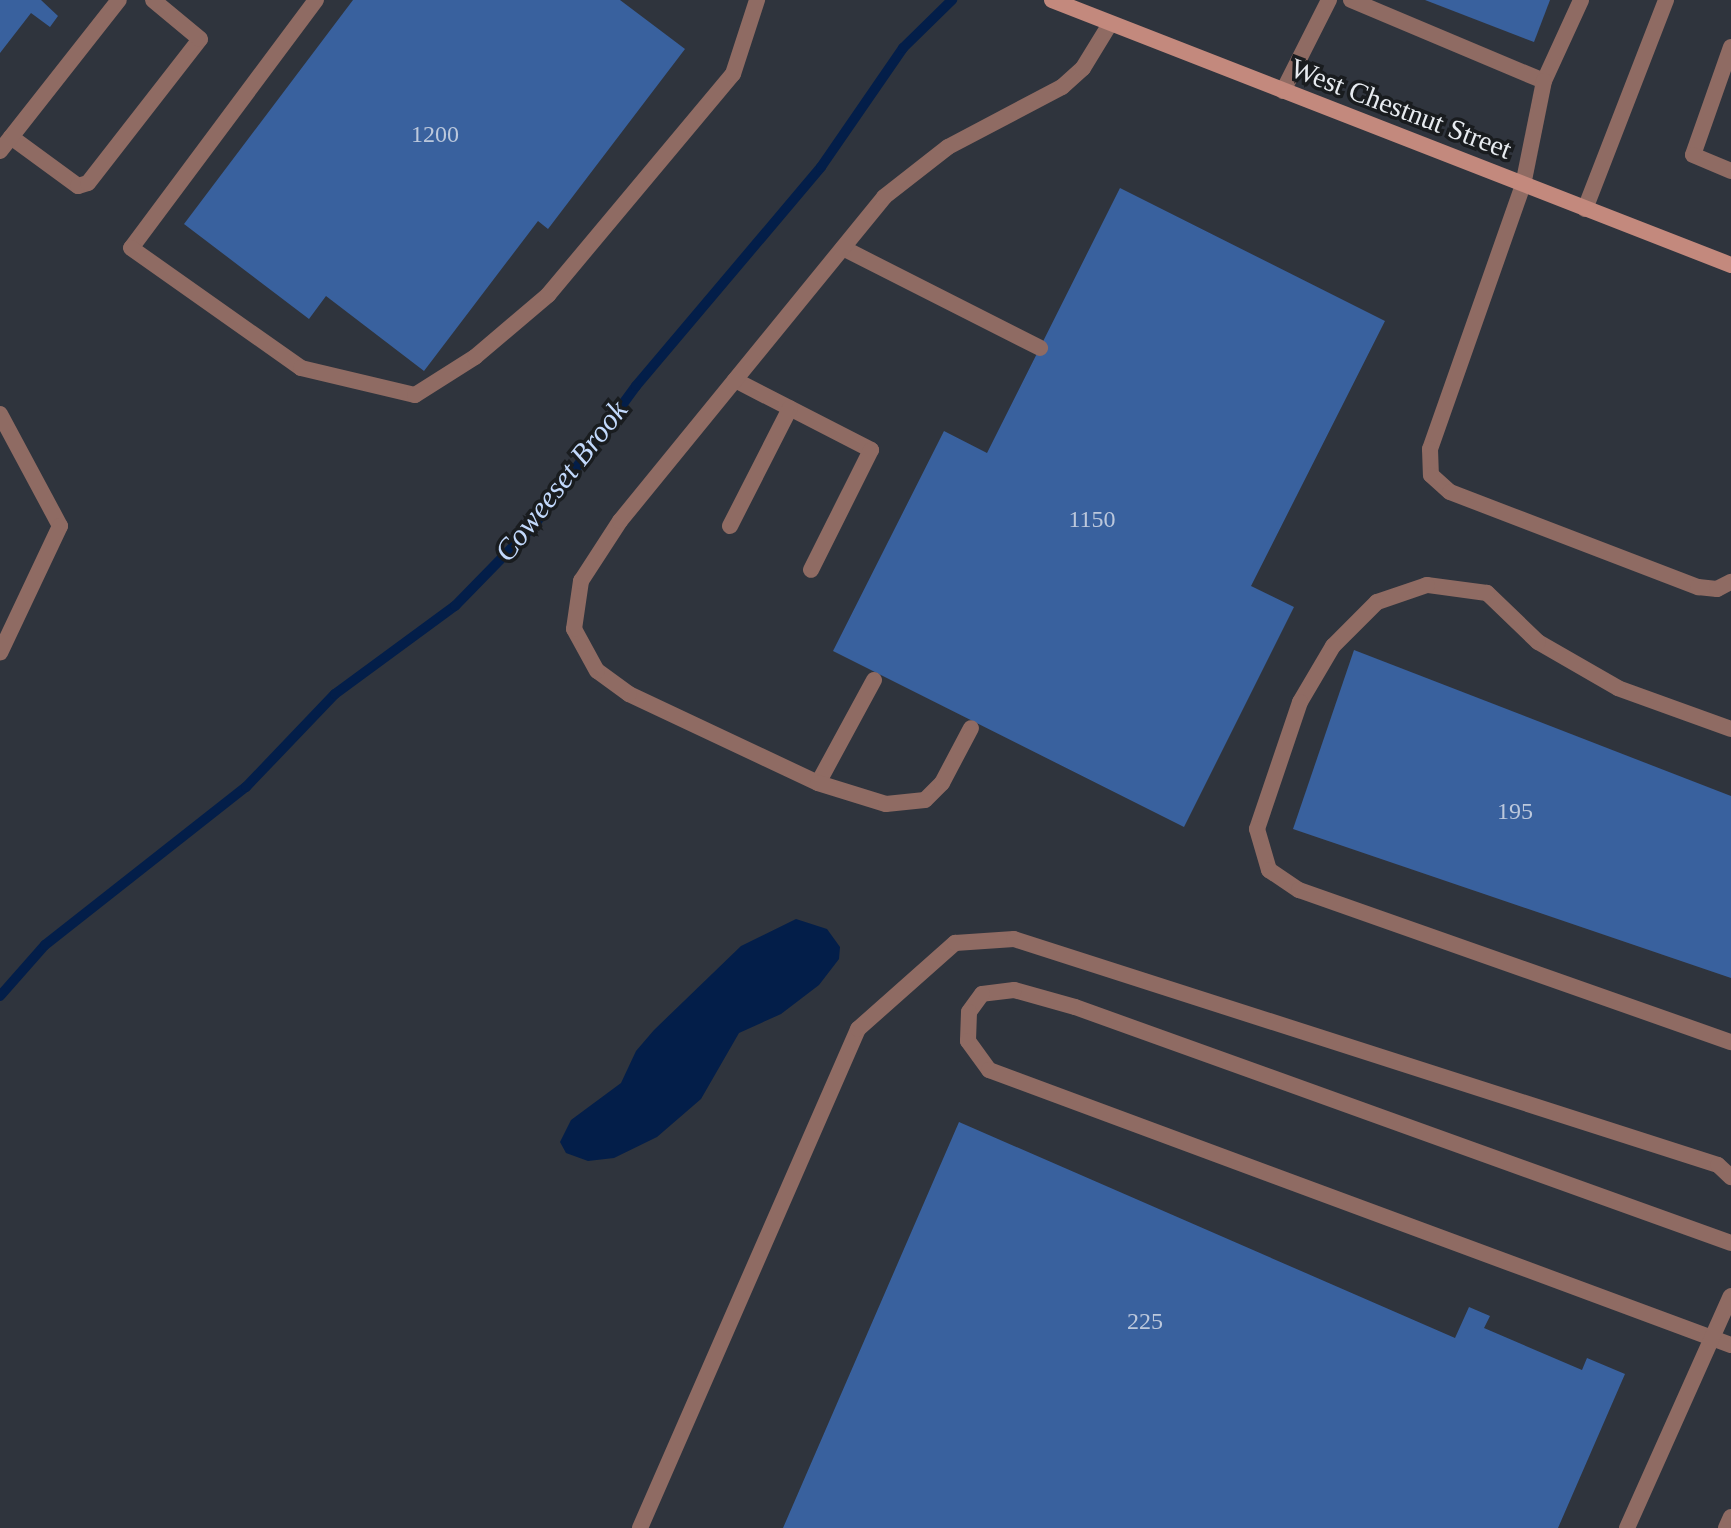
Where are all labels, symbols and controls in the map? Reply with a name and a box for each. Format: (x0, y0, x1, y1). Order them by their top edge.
street label: West Chestnut Street (1286, 51, 1516, 167)
house number: 1200 (411, 121, 459, 149)
water label: Coweeset Brook (487, 393, 635, 569)
house number: 1150 (1068, 506, 1116, 534)
house number: 195 (1497, 798, 1533, 826)
house number: 225 (1127, 1308, 1163, 1336)

